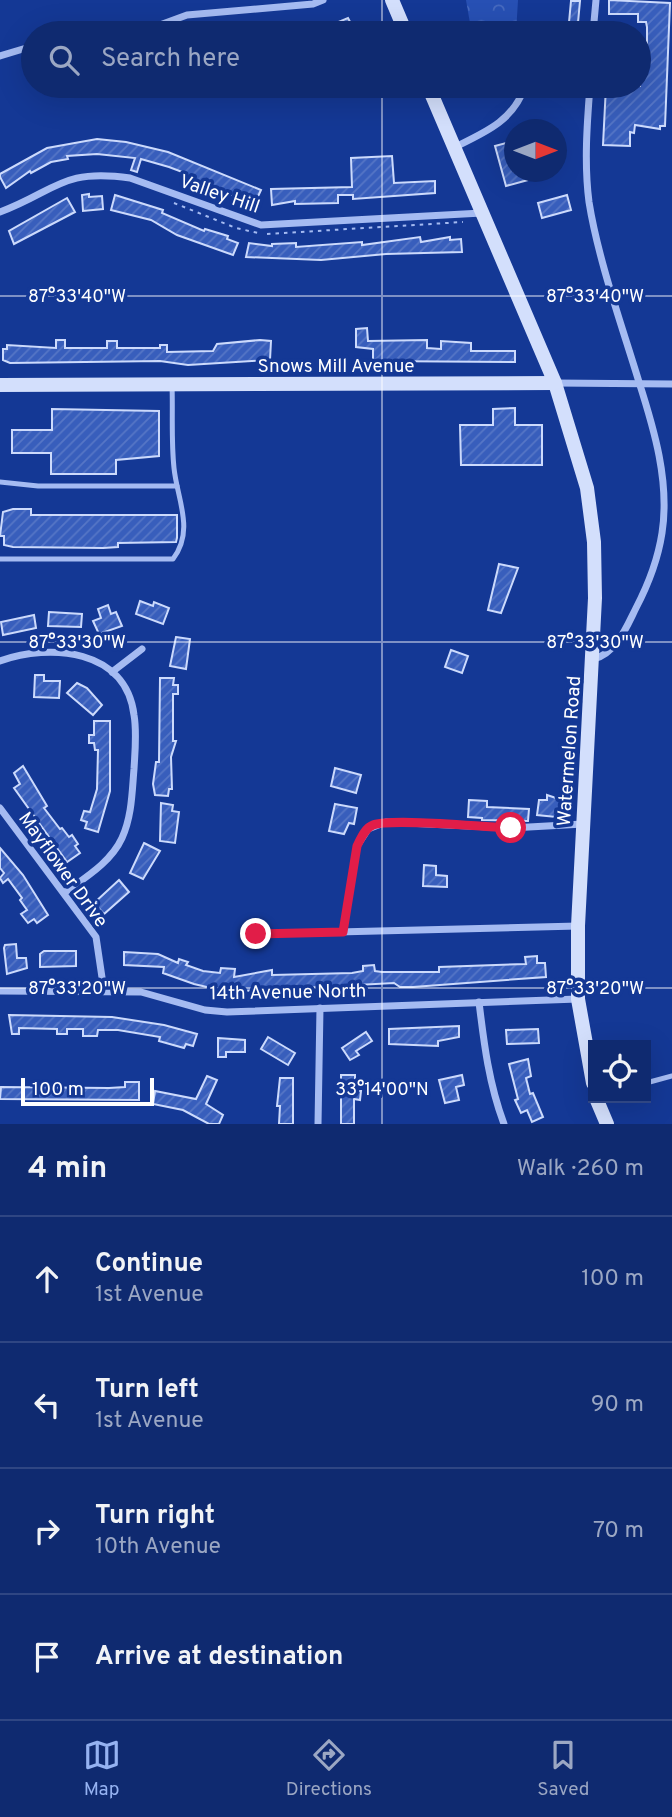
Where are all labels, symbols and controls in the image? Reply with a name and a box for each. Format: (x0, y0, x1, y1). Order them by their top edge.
search box (21, 21, 651, 98)
icon: search (45, 41, 83, 79)
text: Search here (101, 43, 240, 76)
north arrow (504, 119, 567, 182)
street label: Valley Hill (176, 170, 263, 220)
text: 87°33'40"W (28, 286, 126, 309)
text: 87°33'40"W (546, 286, 644, 309)
street label: Snows Mill Avenue (258, 355, 414, 379)
text: 87°33'30"W (28, 632, 126, 655)
text: 87°33'30"W (546, 632, 644, 655)
street label: Watermelon Road (553, 675, 587, 827)
street label: Mayflower Drive (12, 808, 112, 933)
route start (495, 812, 526, 843)
route end (240, 918, 271, 949)
text: 87°33'20"W (28, 978, 126, 1001)
text: 87°33'20"W (546, 978, 644, 1001)
street label: 14th Avenue North (209, 980, 367, 1006)
map controls (588, 1040, 651, 1103)
button: locate (588, 1040, 651, 1103)
scale bar (21, 1075, 154, 1107)
text: 100 m (32, 1078, 84, 1102)
text: 33°14'00"N (335, 1079, 429, 1102)
text: 4 min (28, 1151, 107, 1188)
text: Walk · 260 m (517, 1155, 644, 1184)
text: Continue (95, 1248, 203, 1281)
icon: ahead (28, 1260, 66, 1298)
text: 100 m (581, 1265, 644, 1294)
text: 1st Avenue (95, 1281, 204, 1310)
text: Turn left (95, 1374, 199, 1407)
icon: left (28, 1386, 66, 1424)
text: 90 m (591, 1391, 644, 1420)
text: 1st Avenue (95, 1407, 204, 1436)
text: Turn right (95, 1500, 215, 1533)
icon: right (28, 1512, 66, 1550)
text: 70 m (593, 1517, 644, 1546)
text: 10th Avenue (95, 1533, 221, 1562)
icon: arrive (28, 1638, 66, 1676)
text: Arrive at destination (95, 1641, 343, 1674)
tab: Map (83, 1736, 121, 1802)
tab: Directions (286, 1736, 372, 1802)
tab: Saved (537, 1736, 589, 1802)

